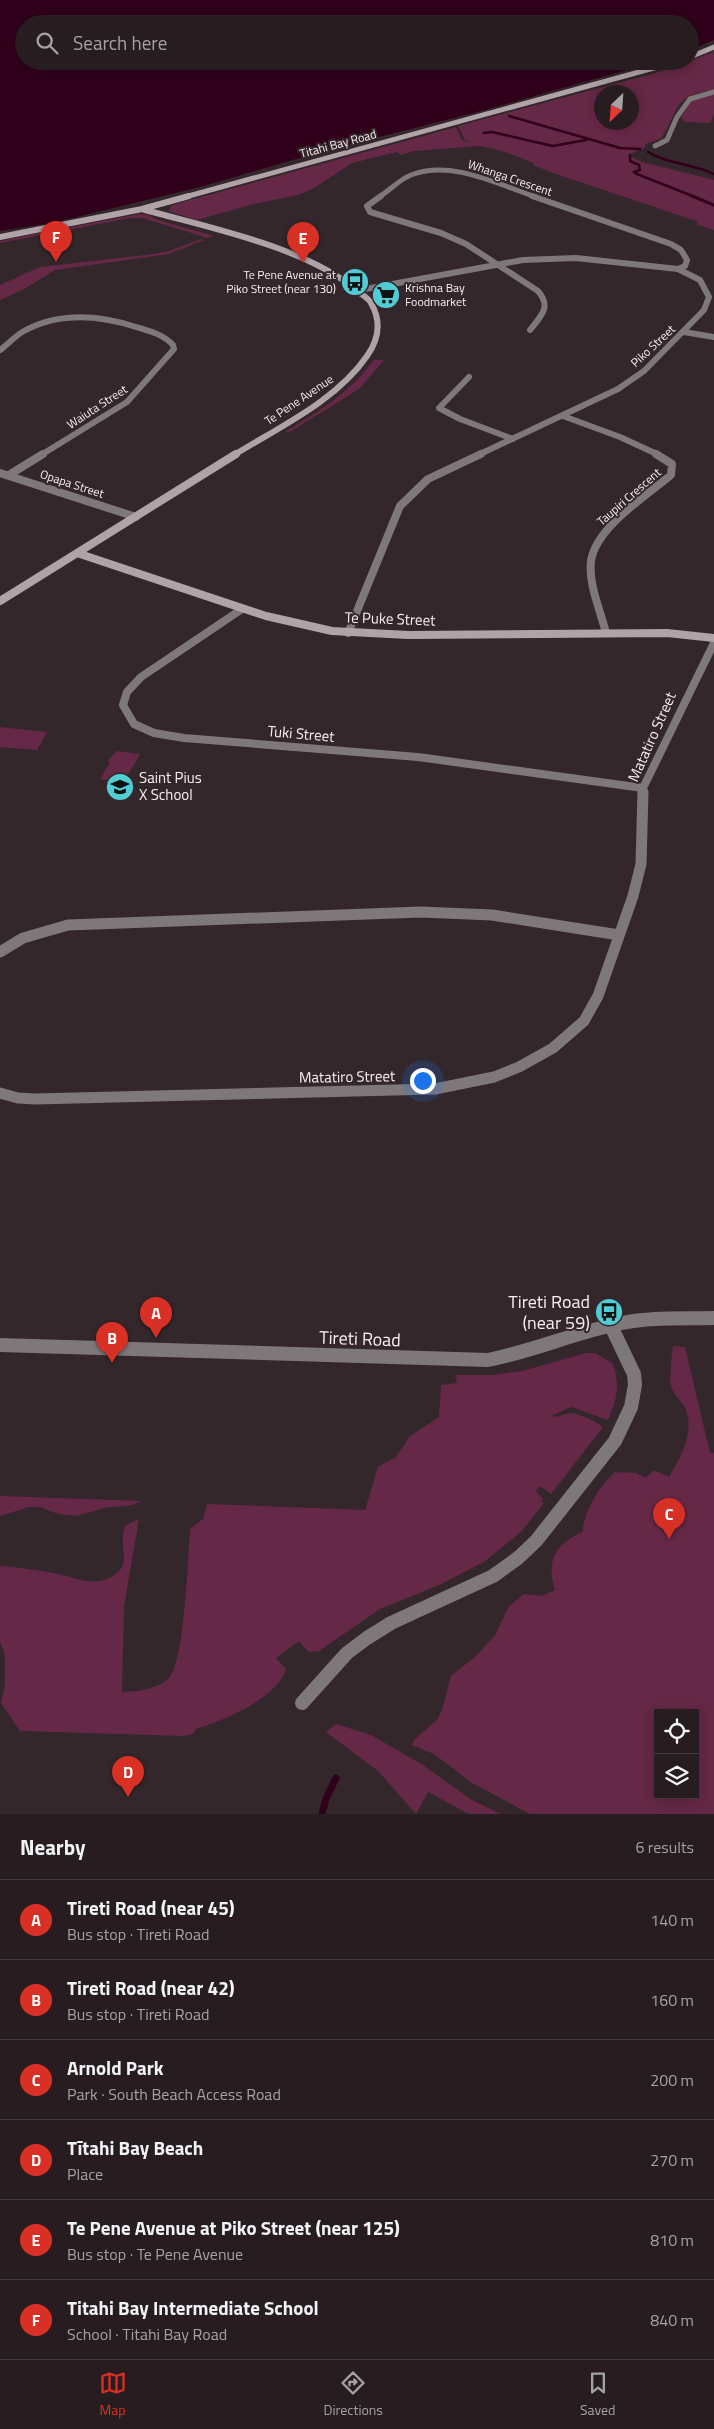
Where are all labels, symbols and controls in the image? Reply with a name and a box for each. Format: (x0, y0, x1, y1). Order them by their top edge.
search box (15, 15, 699, 70)
text: Search here (73, 28, 167, 57)
icon: search (33, 29, 61, 57)
north arrow (594, 85, 639, 130)
street label: Titahi Bay Road (297, 124, 378, 163)
street label: Whanga Crescent (465, 154, 556, 201)
pin: F (40, 221, 72, 262)
pin: E (287, 222, 319, 263)
place label: Te Pene Avenue at Piko Street (near 130) (226, 265, 337, 298)
bus stop icon: Te Pene Avenue at Piko Street (near 130) (340, 267, 370, 297)
place label: Krishna Bay Foodmarket (405, 278, 467, 311)
supermarket icon: Krishna Bay Foodmarket (371, 280, 401, 310)
street label: Piko Street (626, 319, 680, 371)
street label: Te Pene Avenue (260, 369, 337, 430)
street label: Waiuta Street (63, 379, 132, 433)
street label: Taupiri Crescent (592, 463, 666, 530)
street label: Opapa Street (38, 464, 107, 503)
street label: Te Puke Street (344, 605, 437, 632)
street label: Matatiro Street (621, 687, 682, 786)
street label: Tuki Street (267, 719, 336, 748)
place label: Saint Pius X School (139, 766, 202, 806)
school or university icon: Saint Pius X School (105, 772, 135, 802)
street label: Matatiro Street (299, 1064, 396, 1089)
your location (410, 1068, 436, 1094)
place label: Tireti Road (near 59) (508, 1288, 590, 1336)
pin: A (140, 1297, 172, 1338)
bus stop icon: Tireti Road (near 59) (594, 1297, 624, 1327)
pin: B (96, 1322, 128, 1363)
street label: Tireti Road (319, 1324, 401, 1353)
pin: C (653, 1498, 685, 1539)
map controls (654, 1709, 699, 1799)
button: locate (654, 1709, 699, 1754)
button: layers (654, 1754, 699, 1799)
pin: D (112, 1756, 144, 1797)
text: Nearby (20, 1831, 85, 1863)
text: 6 results (635, 1835, 694, 1859)
text: Tireti Road (near 45) (67, 1893, 235, 1922)
text: A (31, 1908, 41, 1932)
text: 140 m (650, 1908, 694, 1932)
text: Bus stop · Tireti Road (67, 1922, 209, 1946)
text: Tireti Road (near 42) (67, 1973, 235, 2002)
text: B (31, 1988, 41, 2012)
text: 160 m (650, 1988, 694, 2012)
text: Bus stop · Tireti Road (67, 2002, 209, 2026)
text: Arnold Park (67, 2053, 164, 2082)
text: C (32, 2068, 40, 2092)
text: 200 m (650, 2068, 694, 2092)
text: Park · South Beach Access Road (67, 2082, 281, 2106)
text: Tītahi Bay Beach (67, 2133, 203, 2162)
text: D (31, 2148, 41, 2172)
text: 270 m (650, 2148, 694, 2172)
text: Place (67, 2162, 103, 2186)
text: Te Pene Avenue at Piko Street (near 125) (67, 2213, 400, 2242)
text: E (32, 2228, 40, 2252)
text: 810 m (650, 2228, 694, 2252)
text: Bus stop · Te Pene Avenue (67, 2242, 243, 2266)
text: Titahi Bay Intermediate School (67, 2293, 319, 2322)
text: F (32, 2308, 40, 2332)
text: 840 m (650, 2308, 694, 2332)
text: School · Titahi Bay Road (67, 2322, 227, 2346)
tab: Map (99, 2369, 127, 2420)
tab: Directions (324, 2369, 383, 2420)
tab: Saved (580, 2369, 616, 2420)

